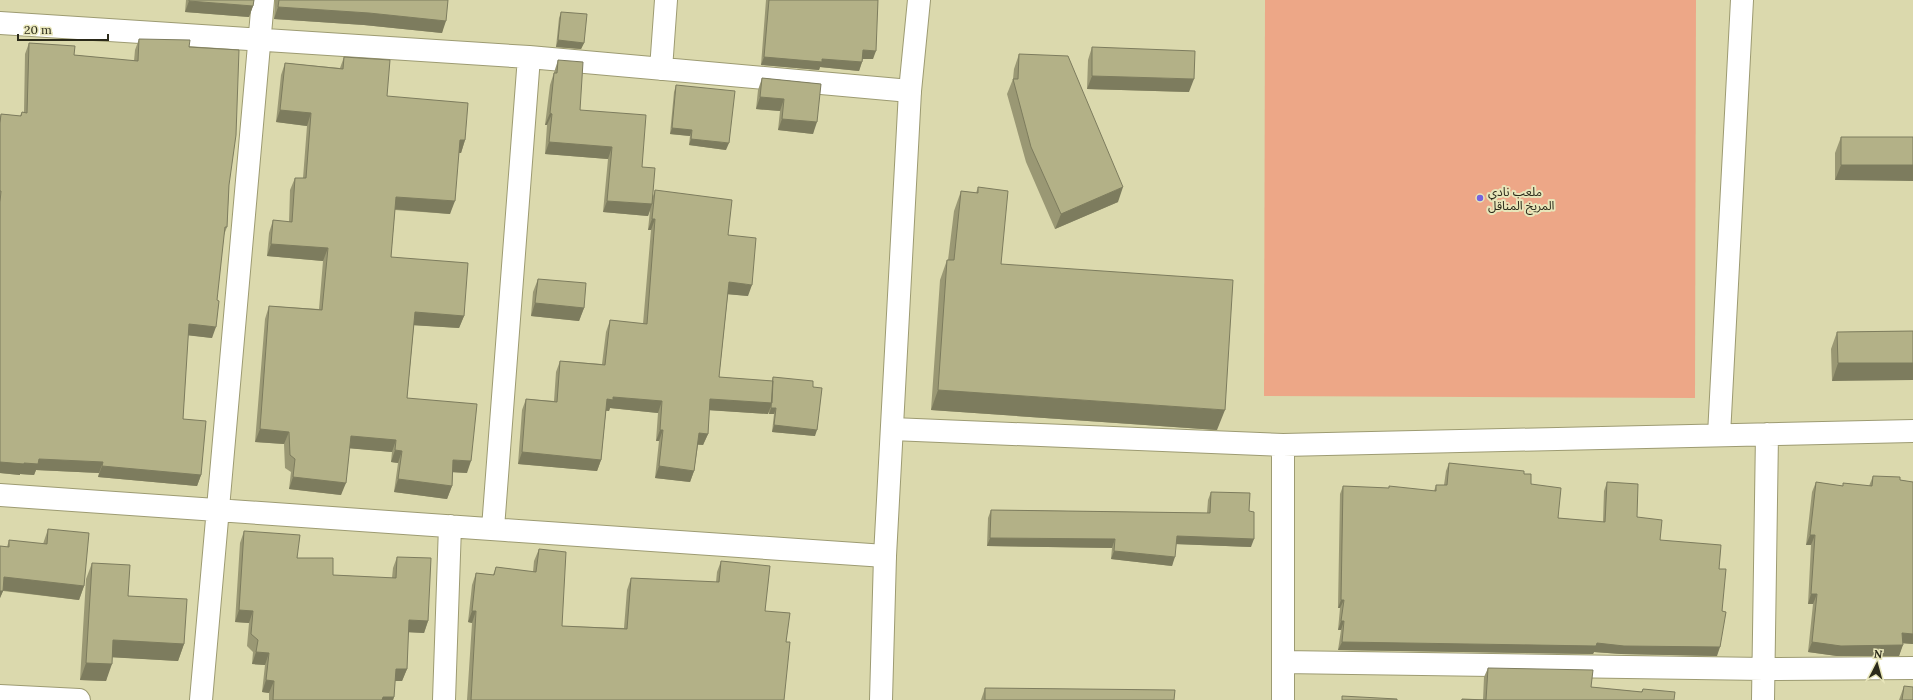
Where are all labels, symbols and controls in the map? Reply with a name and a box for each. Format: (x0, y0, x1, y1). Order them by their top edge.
scale bar (18, 16, 108, 42)
text: 20 m (24, 22, 52, 37)
place label: ملعب نادي المريخ المناقل (1488, 184, 1555, 215)
marker: ملعب نادي المريخ المناقل (1475, 193, 1485, 203)
north arrow (1857, 644, 1897, 684)
text: N (1873, 647, 1883, 662)

